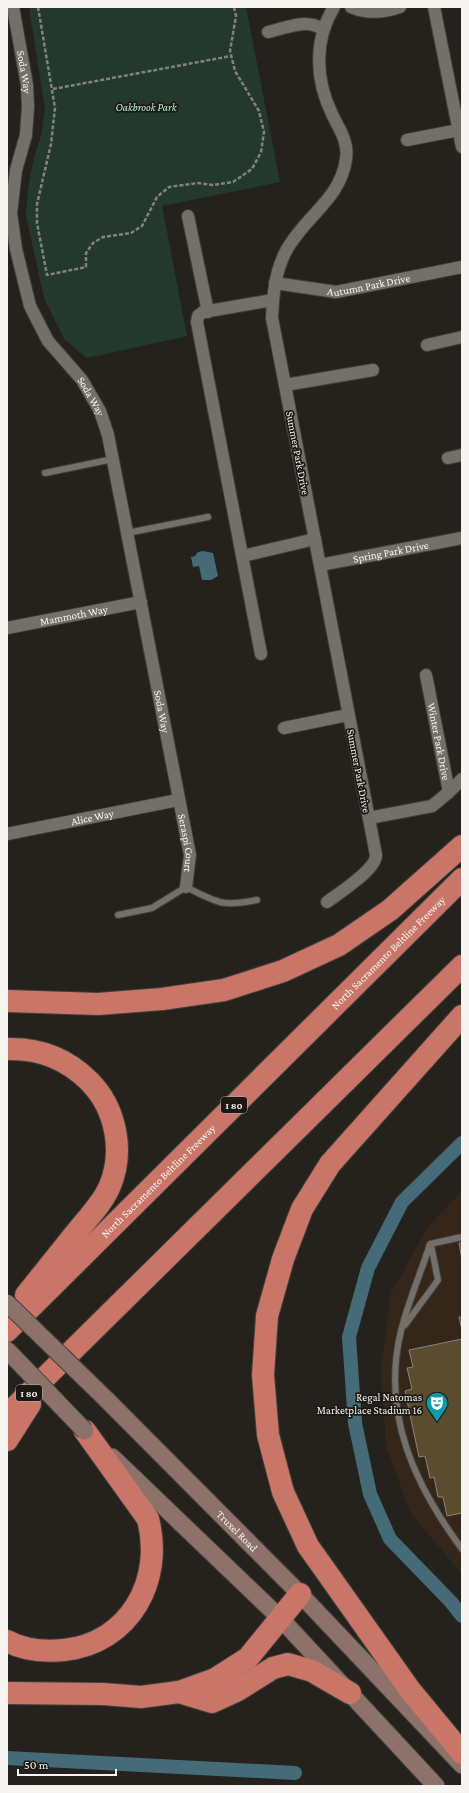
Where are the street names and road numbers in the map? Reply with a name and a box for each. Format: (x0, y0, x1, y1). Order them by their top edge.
street label: Soda Way (15, 50, 33, 95)
street label: Autumn Park Drive (327, 271, 411, 298)
street label: Soda Way (76, 374, 107, 418)
street label: Summer Park Drive (284, 410, 312, 496)
street label: Spring Park Drive (352, 538, 430, 565)
street label: Mammoth Way (39, 602, 110, 627)
street label: Soda Way (152, 689, 172, 735)
street label: Winter Park Drive (426, 702, 453, 782)
street label: Summer Park Drive (345, 728, 373, 814)
street label: Alice Way (70, 807, 116, 827)
street label: Seraspi Court (176, 813, 196, 873)
street label: North Sacramento Beltline Freeway (329, 893, 449, 1012)
road number: I 80 (221, 1097, 247, 1113)
street label: North Sacramento Beltline Freeway (99, 1121, 219, 1240)
road number: I 80 (16, 1385, 42, 1401)
street label: Truxel Road (214, 1508, 260, 1554)

